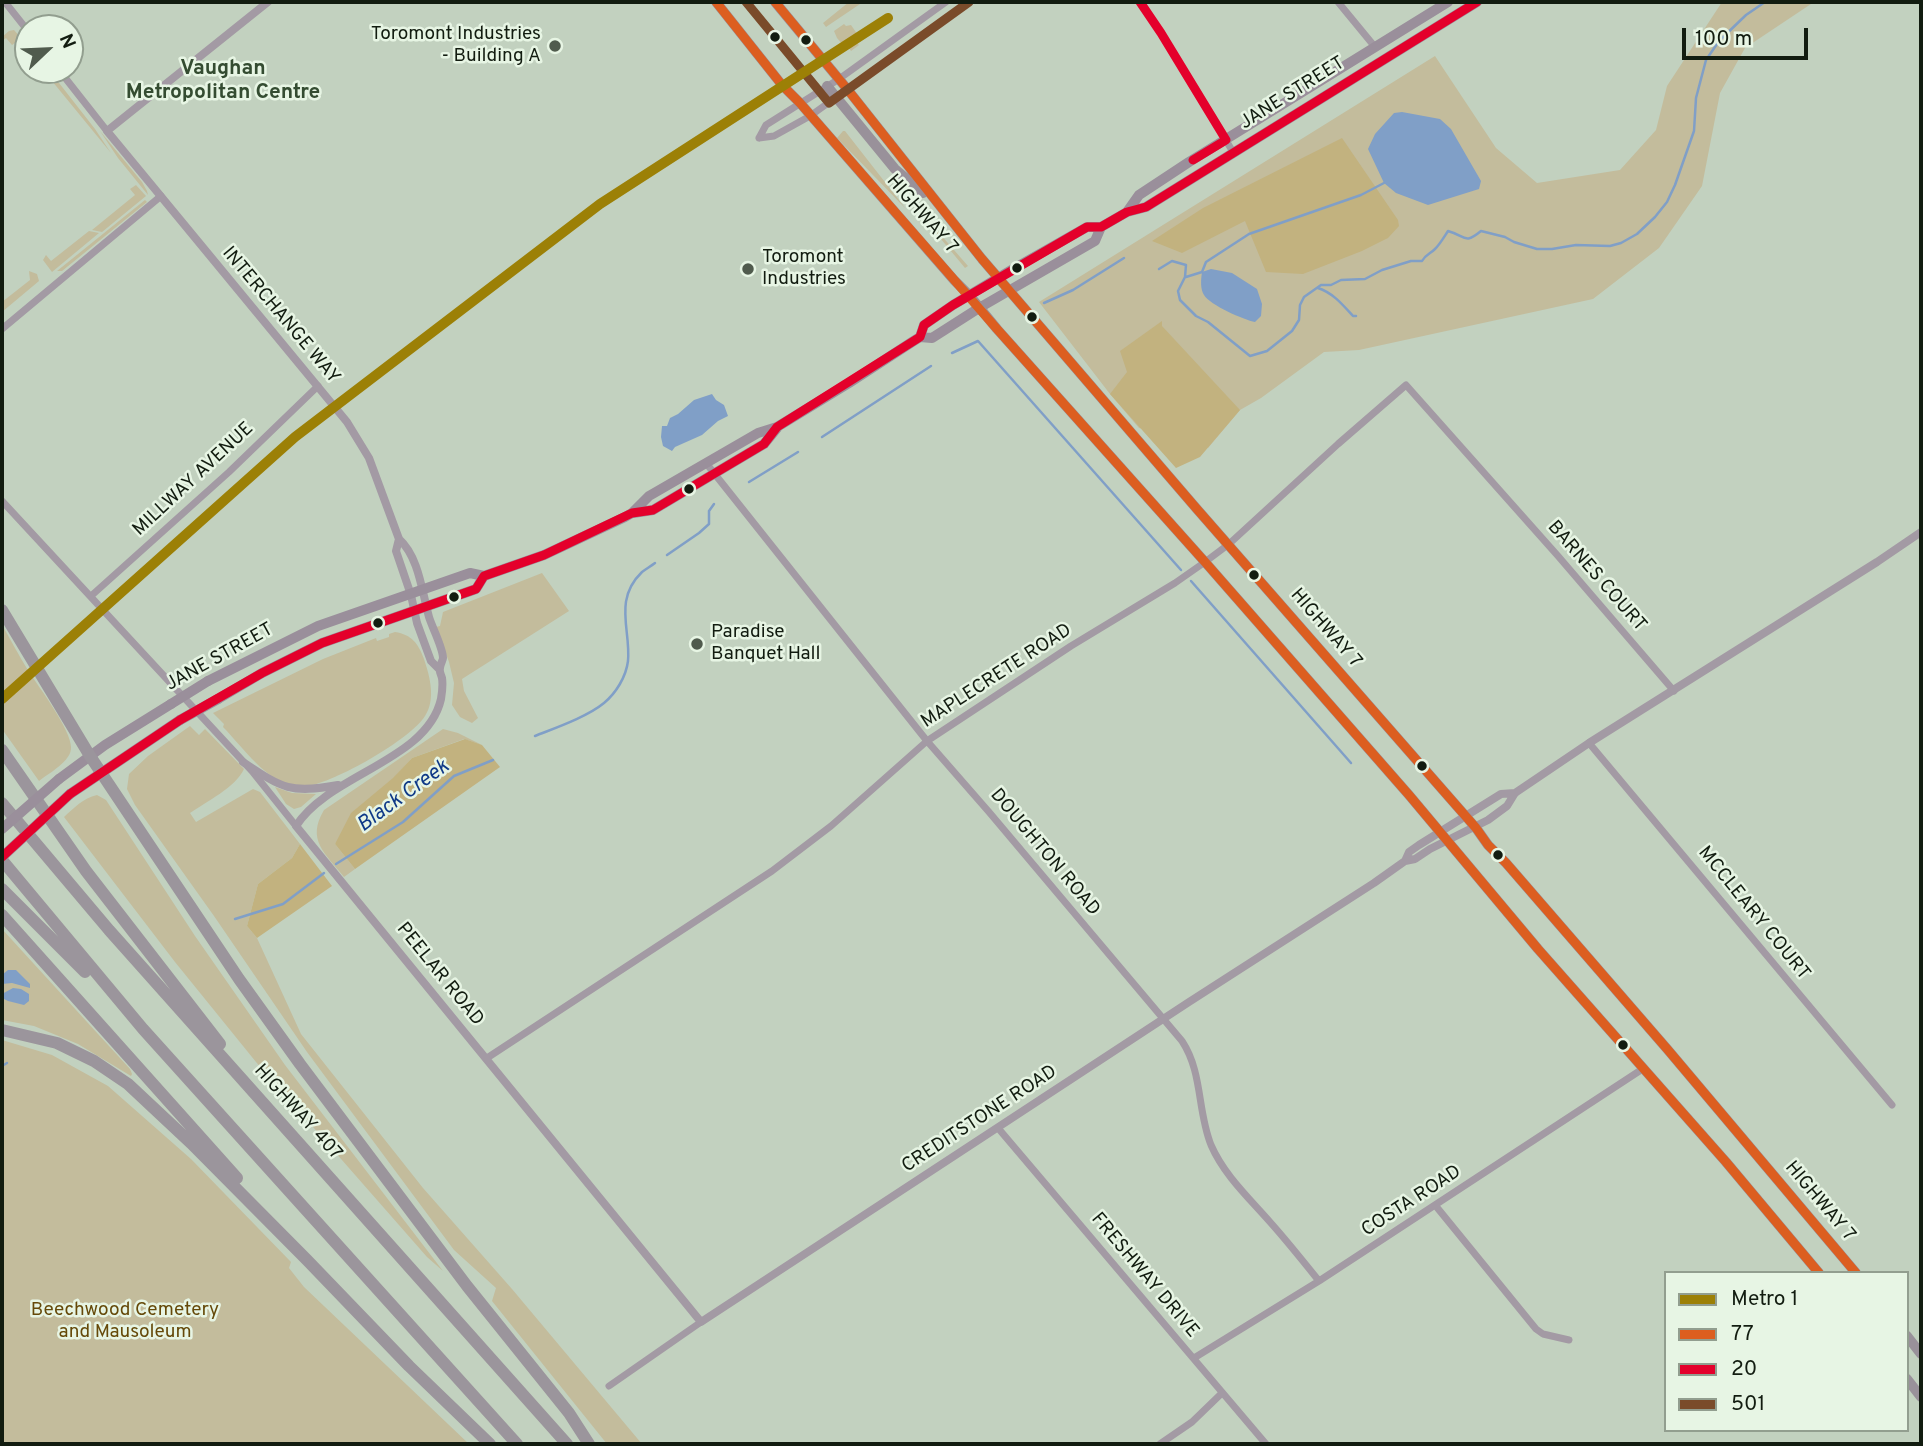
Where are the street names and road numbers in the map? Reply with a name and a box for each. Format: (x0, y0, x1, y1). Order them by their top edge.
street label: JANE STREET (1236, 53, 1350, 135)
street label: HIGHWAY 7 (880, 171, 962, 259)
street label: INTERCHANGE WAY (216, 243, 344, 389)
street label: MILLWAY AVENUE (129, 418, 259, 542)
street label: BARNES COURT (1542, 517, 1650, 637)
street label: HIGHWAY 7 (1284, 585, 1366, 673)
street label: JANE STREET (162, 619, 278, 697)
street label: MAPLECRETE ROAD (917, 620, 1077, 734)
street label: DOUGHTON ROAD (984, 785, 1104, 921)
street label: MCCLEARY COURT (1692, 843, 1814, 985)
street label: PEELAR ROAD (390, 919, 488, 1031)
street label: HIGHWAY 407 (248, 1060, 346, 1166)
street label: CREDITSTONE ROAD (898, 1061, 1062, 1179)
street label: HIGHWAY 7 (1779, 1157, 1859, 1247)
street label: COSTA ROAD (1358, 1161, 1466, 1243)
street label: FRESHWAY DRIVE (1085, 1209, 1203, 1343)

